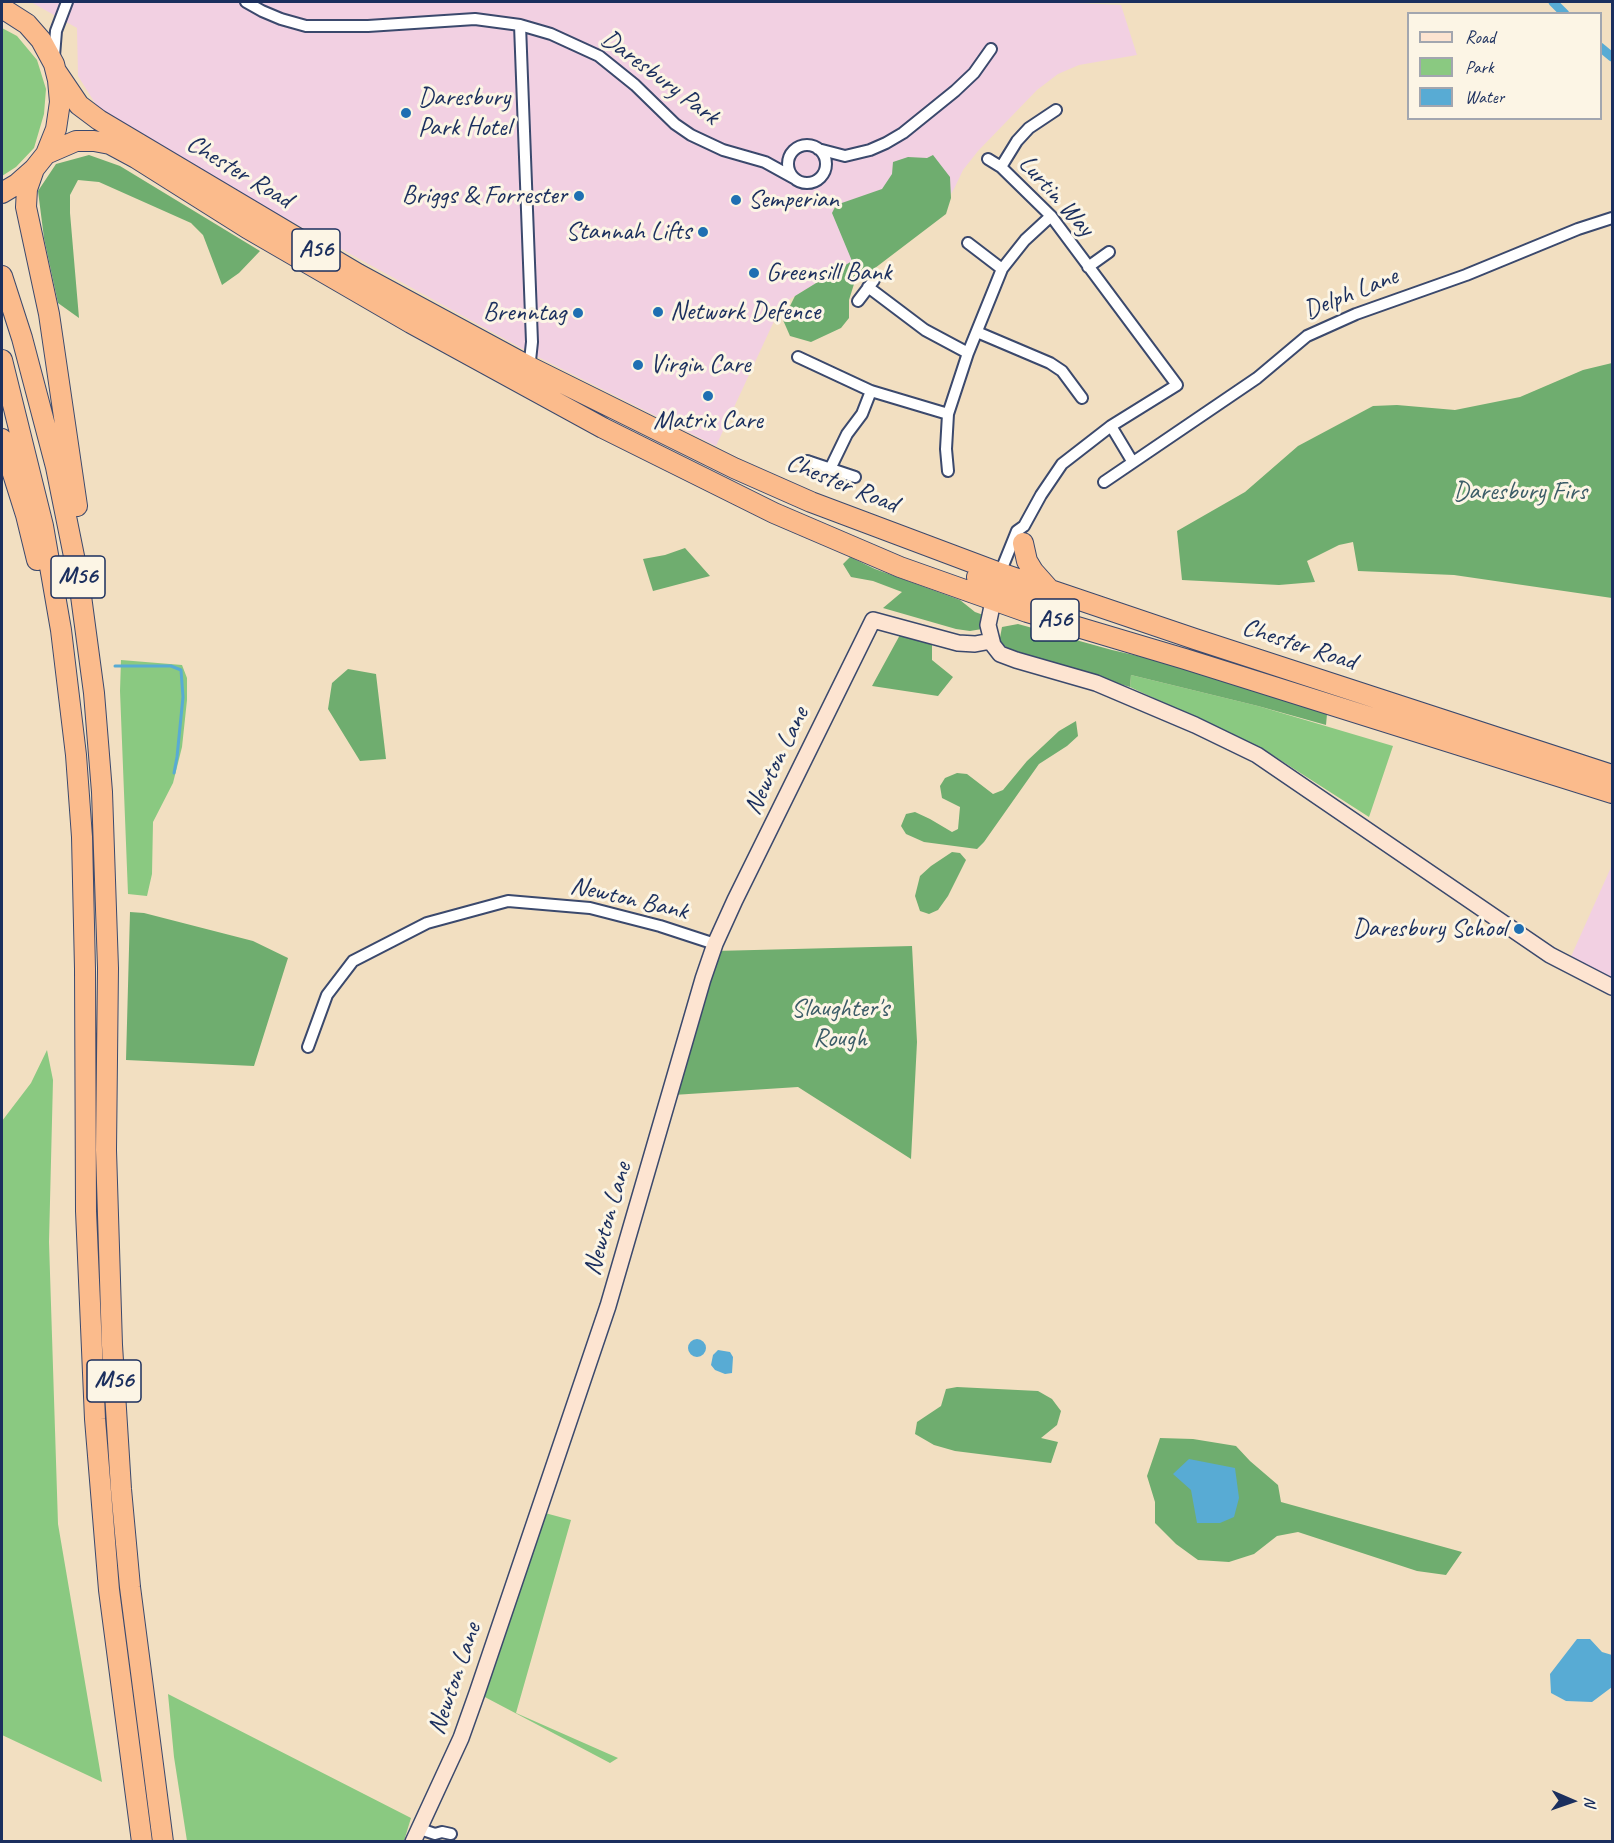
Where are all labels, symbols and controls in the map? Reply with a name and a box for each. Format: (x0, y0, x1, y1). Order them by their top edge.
legend (1407, 12, 1602, 120)
street label: Daresbury Park (595, 23, 725, 133)
text: Road (1465, 26, 1495, 48)
text: Park (1465, 56, 1494, 78)
place label: Daresbury Park Hotel (418, 82, 511, 144)
text: Water (1465, 86, 1504, 108)
marker: Daresbury Park Hotel (399, 106, 413, 120)
street label: Chester Road (180, 128, 298, 216)
street label: Lurtin Way (1011, 149, 1101, 243)
place label: Briggs & Forrester (402, 180, 567, 212)
place label: Semperian (748, 184, 839, 216)
marker: Briggs & Forrester (572, 189, 586, 203)
marker: Semperian (729, 193, 743, 207)
place label: Stannah Lifts (565, 216, 691, 248)
marker: Stannah Lifts (696, 225, 710, 239)
road number: A56 (292, 229, 340, 271)
place label: Greensill Bank (766, 257, 892, 289)
street label: Delph Lane (1299, 261, 1403, 327)
marker: Greensill Bank (747, 266, 761, 280)
place label: Network Defence (670, 296, 820, 328)
place label: Brenntag (483, 297, 566, 329)
marker: Network Defence (651, 305, 665, 319)
marker: Brenntag (571, 306, 585, 320)
place label: Virgin Care (650, 349, 750, 381)
marker: Virgin Care (631, 358, 645, 372)
marker: Matrix Care (701, 389, 715, 403)
place label: Matrix Care (653, 405, 763, 437)
street label: Chester Road (782, 447, 902, 521)
park label: Daresbury Firs (1453, 476, 1587, 508)
road number: M56 (51, 556, 105, 598)
road number: A56 (1031, 599, 1079, 641)
street label: Chester Road (1238, 612, 1360, 678)
street label: Newton Lane (738, 702, 816, 820)
street label: Newton Bank (567, 870, 691, 928)
place label: Daresbury School (1353, 913, 1507, 945)
marker: Daresbury School (1512, 922, 1526, 936)
park label: Slaughter's Rough (791, 993, 889, 1054)
street label: Newton Lane (577, 1159, 639, 1279)
road number: M56 (87, 1360, 141, 1402)
street label: Newton Lane (421, 1619, 489, 1739)
north arrow (1542, 1771, 1602, 1831)
text: N (1580, 1796, 1600, 1807)

